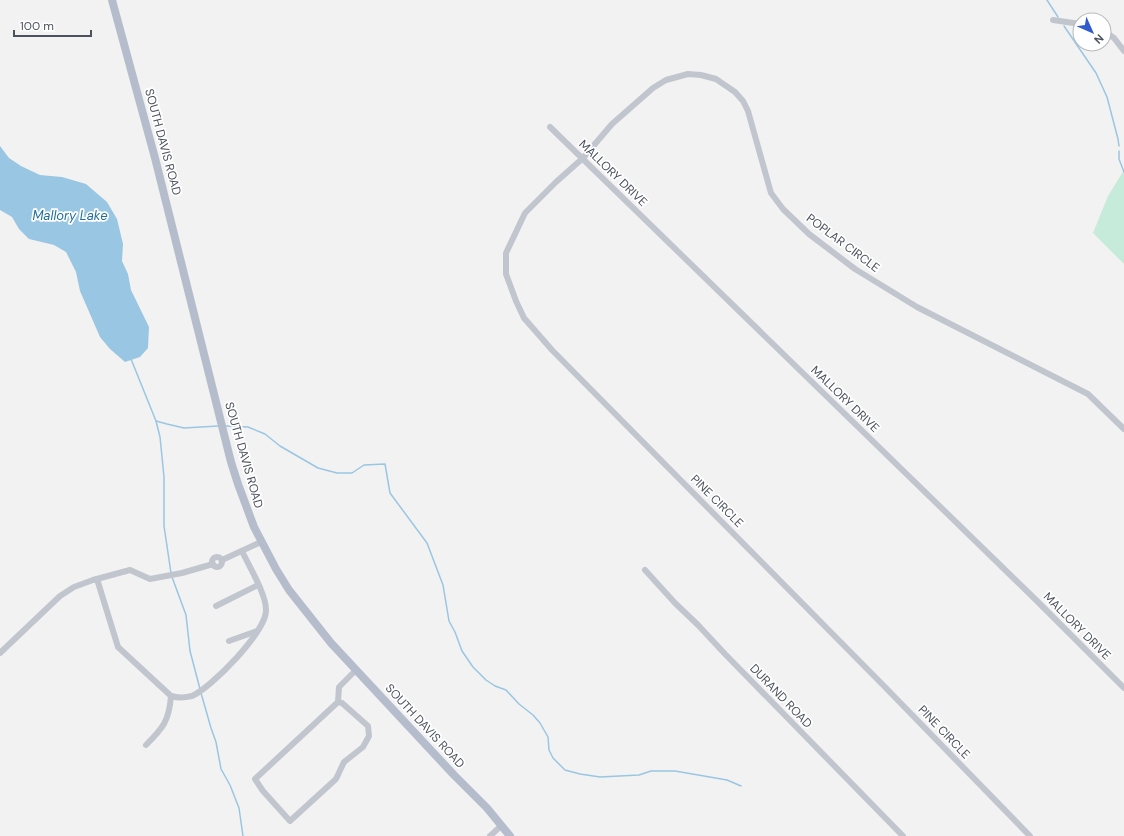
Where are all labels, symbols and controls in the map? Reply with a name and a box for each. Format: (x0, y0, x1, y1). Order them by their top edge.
scale bar (14, 12, 91, 38)
north arrow (1072, 12, 1112, 52)
text: 100 m (20, 18, 54, 34)
text: N (1091, 31, 1107, 47)
street label: SOUTH DAVIS ROAD (141, 87, 185, 197)
street label: MALLORY DRIVE (575, 136, 651, 210)
water label: Mallory Lake (32, 207, 108, 224)
street label: POPLAR CIRCLE (803, 210, 883, 276)
street label: MALLORY DRIVE (807, 362, 883, 436)
street label: SOUTH DAVIS ROAD (221, 400, 267, 510)
street label: PINE CIRCLE (687, 471, 747, 531)
street label: MALLORY DRIVE (1040, 589, 1114, 663)
street label: DURAND ROAD (746, 661, 816, 731)
street label: SOUTH DAVIS ROAD (382, 680, 468, 772)
street label: PINE CIRCLE (915, 702, 974, 762)

